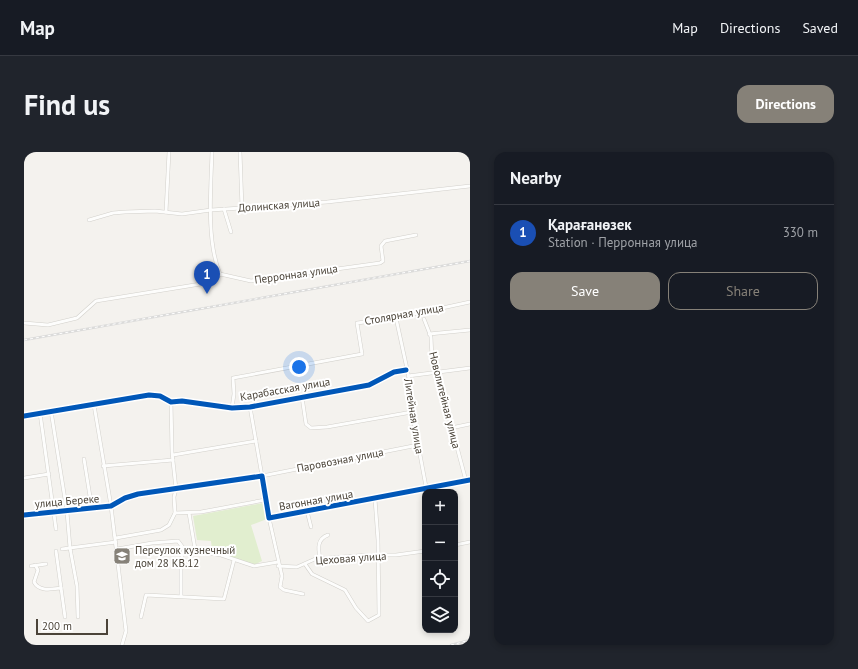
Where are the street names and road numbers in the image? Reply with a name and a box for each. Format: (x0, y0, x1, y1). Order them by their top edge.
street label: Долинская улица (237, 195, 321, 215)
street label: Перронная улица (253, 261, 339, 287)
street label: Столярная улица (363, 300, 445, 328)
street label: Новолитейная улица (426, 350, 464, 450)
street label: Карабасская улица (239, 374, 331, 404)
street label: Литейная улица (401, 376, 427, 455)
street label: Паровозная улица (295, 445, 385, 475)
street label: Вагонная улица (278, 487, 354, 513)
street label: улица Береке (34, 491, 100, 511)
street label: Цеховая улица (315, 549, 387, 567)

